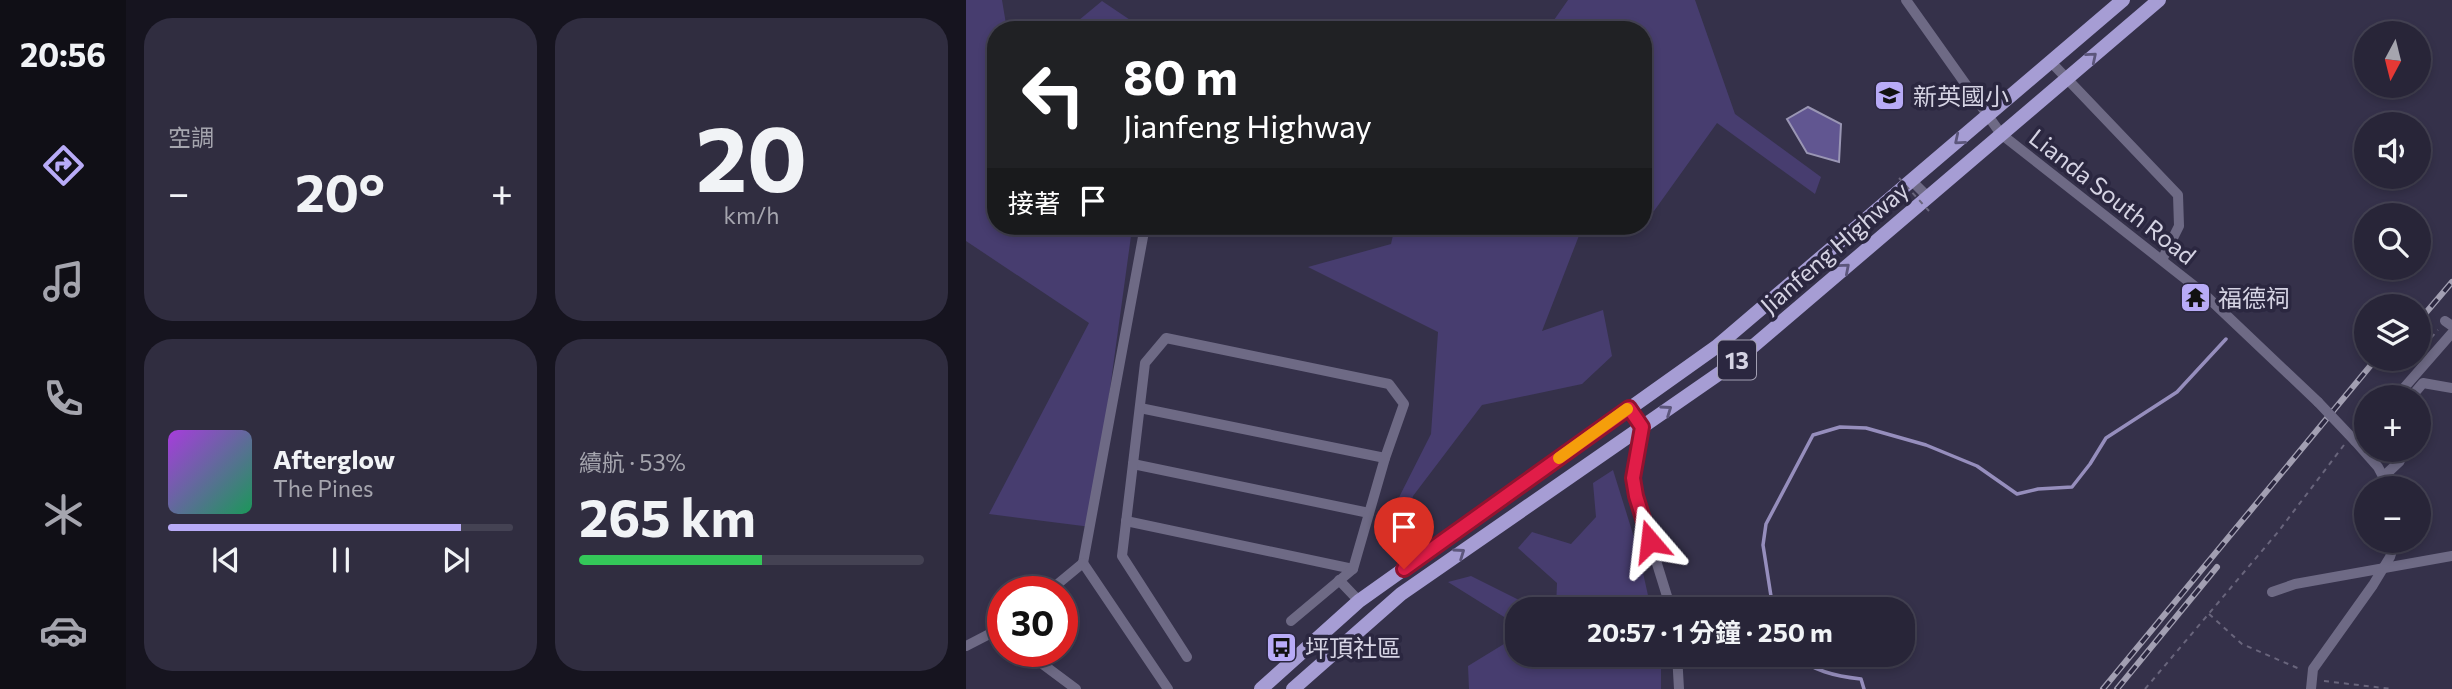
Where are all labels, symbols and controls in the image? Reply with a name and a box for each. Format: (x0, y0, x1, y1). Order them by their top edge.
north arrow (2354, 21, 2431, 98)
map controls (2354, 21, 2431, 553)
text: 20:56 (20, 34, 106, 74)
text: 80 m (1123, 45, 1238, 105)
icon: left (1008, 49, 1099, 140)
one-way arrow (2085, 52, 2097, 65)
school or university icon: 新英國小 (1873, 78, 1907, 112)
place label: 新英國小 (1913, 81, 2009, 110)
text: 20 (696, 99, 807, 211)
text: Jianfeng Highway (1123, 105, 1372, 145)
button: sound (2354, 112, 2431, 189)
street label: Lianda South Road (2024, 122, 2202, 270)
text: 空調 (168, 123, 214, 151)
one-way arrow (1954, 132, 1967, 144)
icon: directions (39, 141, 88, 190)
text: 20° (295, 159, 385, 223)
text: − (168, 168, 190, 215)
text: + (491, 168, 513, 215)
street label: Jianfeng Highway (1754, 175, 1914, 319)
icon: arrive (1074, 182, 1112, 220)
text: 接著 (1008, 187, 1060, 218)
text: km/h (724, 201, 779, 229)
button: search (2354, 203, 2431, 280)
icon: music (39, 257, 88, 306)
one-way arrow (1836, 264, 1849, 276)
temple icon: 福德祠 (2178, 280, 2212, 314)
place label: 福德祠 (2218, 283, 2290, 312)
button: layers (2354, 294, 2431, 371)
road number: 13 (1718, 340, 1756, 380)
icon: phone (39, 374, 88, 423)
button: + (2354, 385, 2431, 462)
one-way arrow (1659, 406, 1672, 418)
text: Afterglow (273, 443, 395, 474)
text: 續航 · 53% (579, 448, 686, 476)
text: The Pines (273, 474, 374, 502)
button: − (2354, 476, 2431, 553)
text: 265 km (579, 484, 756, 548)
icon: climate (39, 490, 88, 539)
pin (1374, 497, 1434, 569)
position arrow (1613, 504, 1687, 578)
icon: arrive (1385, 508, 1423, 546)
icon: previous (207, 541, 245, 579)
icon: pause (322, 541, 360, 579)
icon: next (437, 541, 475, 579)
one-way arrow (1452, 549, 1465, 561)
speed limit sign: 30 (987, 576, 1078, 667)
icon: car (39, 606, 88, 655)
text: 20:57 · 1 分鐘 · 250 m (1587, 616, 1833, 647)
bus stop icon: 坪頂社區 (1265, 630, 1299, 664)
place label: 坪頂社區 (1305, 633, 1401, 662)

